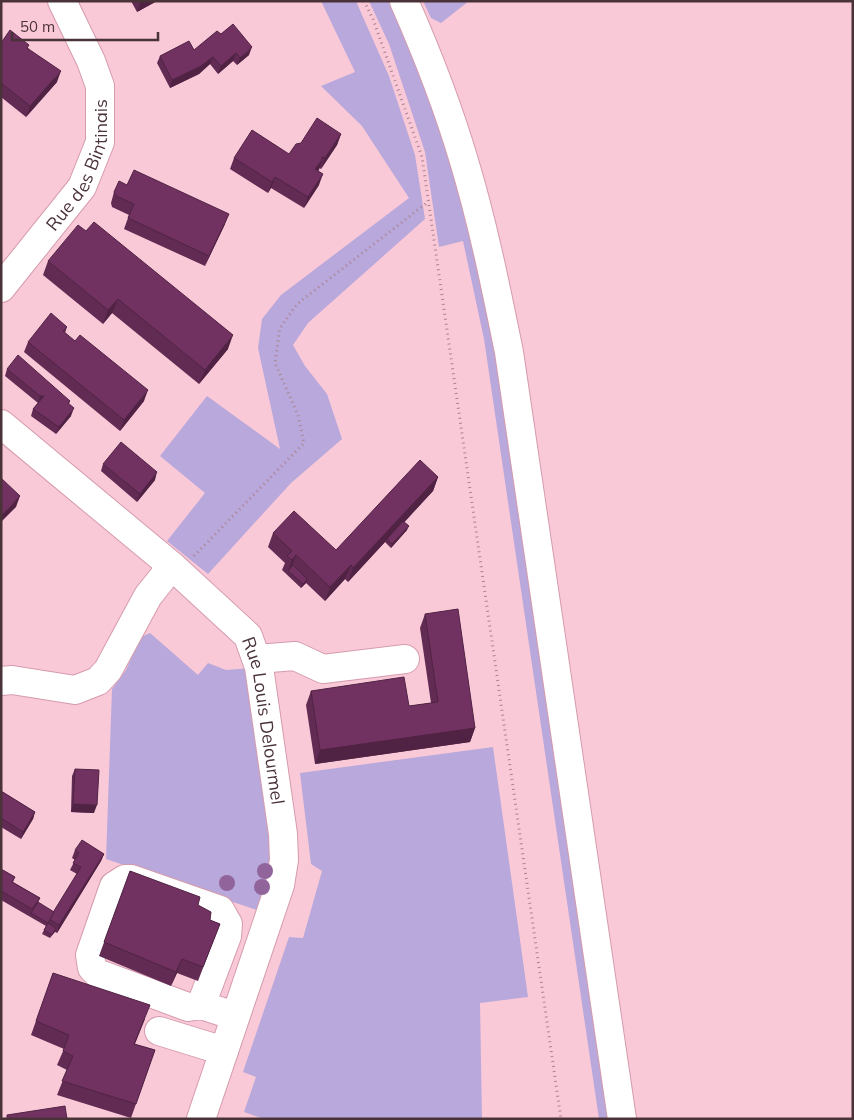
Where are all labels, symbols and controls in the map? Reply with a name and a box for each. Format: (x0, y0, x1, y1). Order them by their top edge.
scale bar (12, 10, 159, 42)
text: 50 m (20, 17, 55, 36)
street label: Rue des Bintinais (40, 99, 112, 235)
street label: Rue Louis Delourmel (238, 633, 290, 806)

